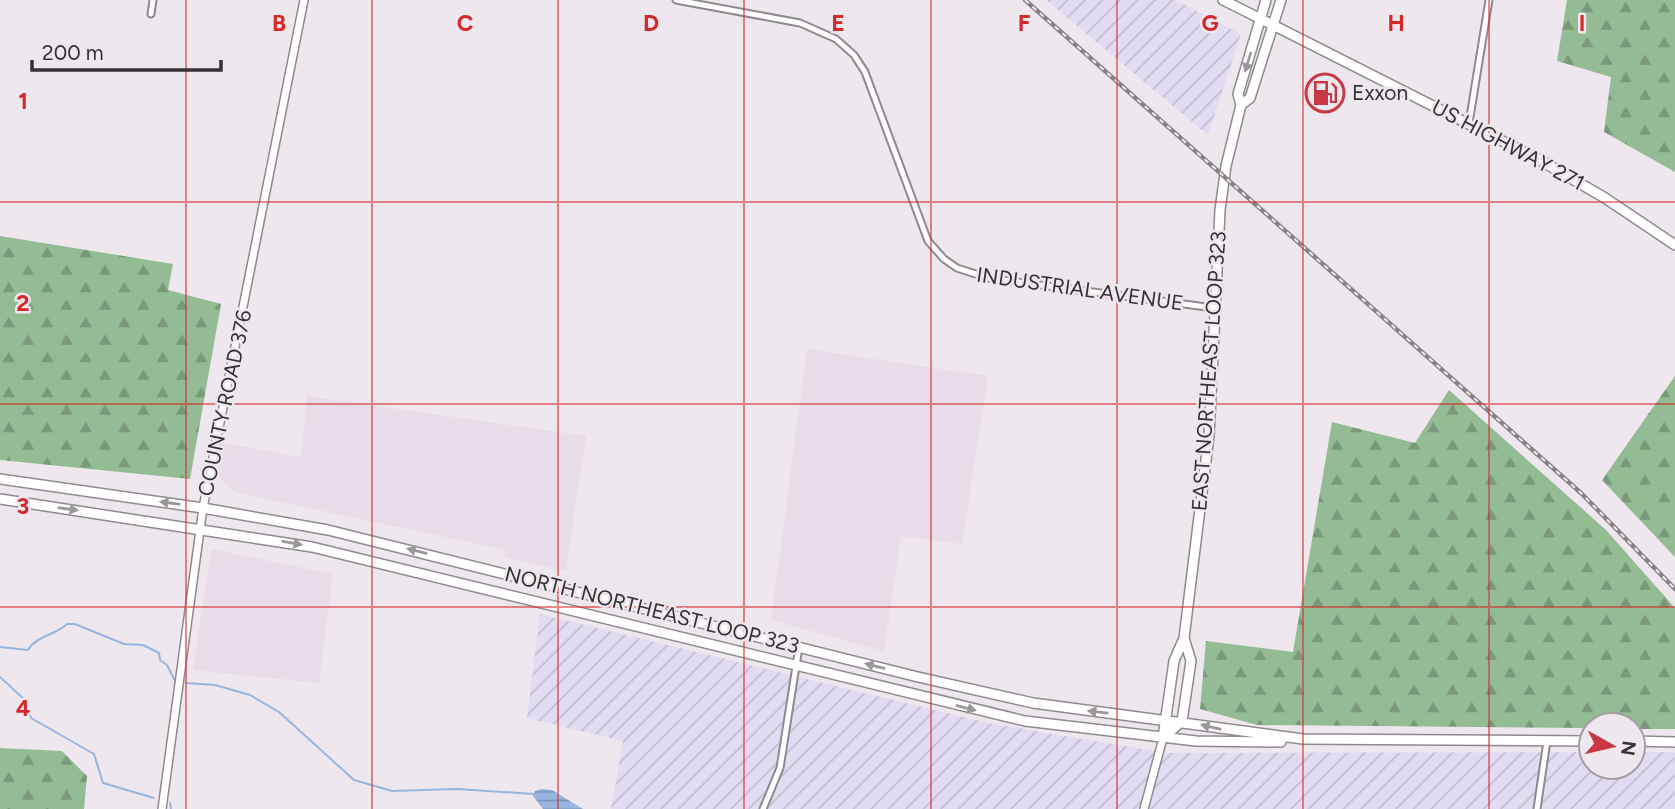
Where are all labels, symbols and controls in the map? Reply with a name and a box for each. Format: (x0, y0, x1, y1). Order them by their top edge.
text: B (272, 9, 286, 37)
text: C (457, 9, 474, 37)
text: D (643, 9, 659, 37)
text: E (831, 9, 845, 37)
text: F (1018, 9, 1031, 37)
text: G (1201, 9, 1219, 37)
text: H (1387, 9, 1405, 37)
text: I (1579, 9, 1585, 37)
scale bar (32, 28, 220, 72)
text: 200 m (42, 40, 104, 65)
one-way arrow (1242, 52, 1252, 73)
fuel station icon: Exxon (1304, 72, 1346, 114)
place label: Exxon (1352, 80, 1408, 105)
text: 1 (18, 87, 28, 115)
street label: US HIGHWAY 271 (1428, 94, 1589, 195)
street label: EAST NORTHEAST LOOP 323 (1186, 230, 1231, 512)
street label: INDUSTRIAL AVENUE (975, 262, 1185, 315)
text: 2 (16, 289, 30, 317)
street label: COUNTY ROAD 376 (193, 307, 256, 498)
text: 3 (17, 492, 29, 520)
one-way arrow (159, 497, 181, 508)
one-way arrow (57, 503, 79, 514)
one-way arrow (282, 538, 304, 549)
one-way arrow (406, 546, 428, 557)
street label: NORTH NORTHEAST LOOP 323 (502, 561, 802, 658)
one-way arrow (864, 660, 886, 671)
text: 4 (16, 694, 30, 722)
one-way arrow (955, 703, 977, 714)
one-way arrow (1087, 706, 1109, 717)
north arrow (1577, 711, 1647, 781)
one-way arrow (1200, 721, 1222, 732)
text: N (1616, 739, 1641, 757)

